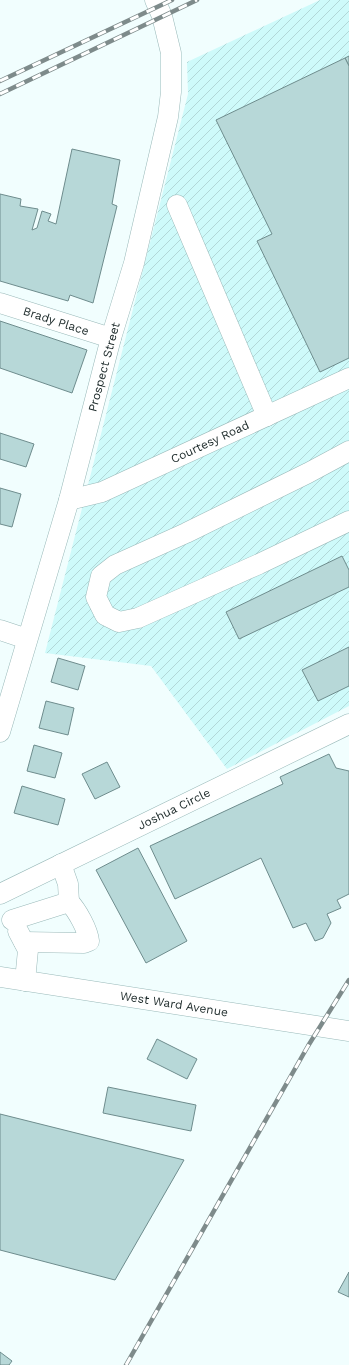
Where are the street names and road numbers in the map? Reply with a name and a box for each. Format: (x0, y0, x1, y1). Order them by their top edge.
street label: Brady Place (21, 304, 91, 338)
street label: Prospect Street (85, 321, 123, 413)
street label: Courtesy Road (169, 418, 251, 466)
street label: Joshua Circle (135, 785, 213, 833)
street label: West Ward Avenue (119, 989, 229, 1019)

